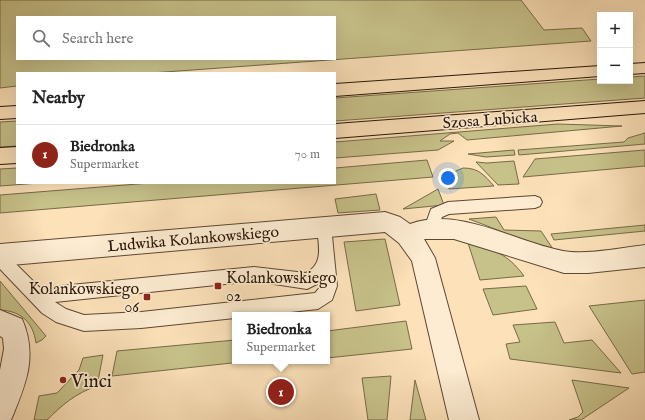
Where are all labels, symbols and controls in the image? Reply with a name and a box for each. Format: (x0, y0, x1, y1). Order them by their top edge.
map controls (597, 12, 633, 84)
button: + (597, 12, 633, 48)
search box (16, 16, 336, 60)
icon: search (30, 27, 52, 49)
text: Search here (62, 29, 133, 48)
button: − (597, 48, 633, 84)
text: Nearby (32, 88, 85, 109)
street label: Szosa Lubicka (442, 108, 538, 134)
text: Biedronka (70, 137, 135, 156)
text: 1 (43, 146, 47, 163)
text: 70 m (295, 146, 320, 163)
text: Supermarket (70, 156, 139, 173)
your location (438, 168, 458, 188)
street label: Ludwika Kolankowskiego (107, 222, 280, 257)
place label: Kolankowskiego 02 (226, 269, 337, 307)
place label: Kolankowskiego 06 (29, 280, 139, 318)
marker: Kolankowskiego 02 (213, 281, 223, 291)
marker: Kolankowskiego 06 (142, 292, 152, 302)
popup (232, 312, 330, 364)
text: Biedronka (247, 320, 311, 339)
text: Supermarket (247, 339, 315, 356)
place label: Vinci (70, 370, 112, 394)
marker: Vinci (58, 375, 68, 385)
pin: 1 (268, 377, 294, 407)

